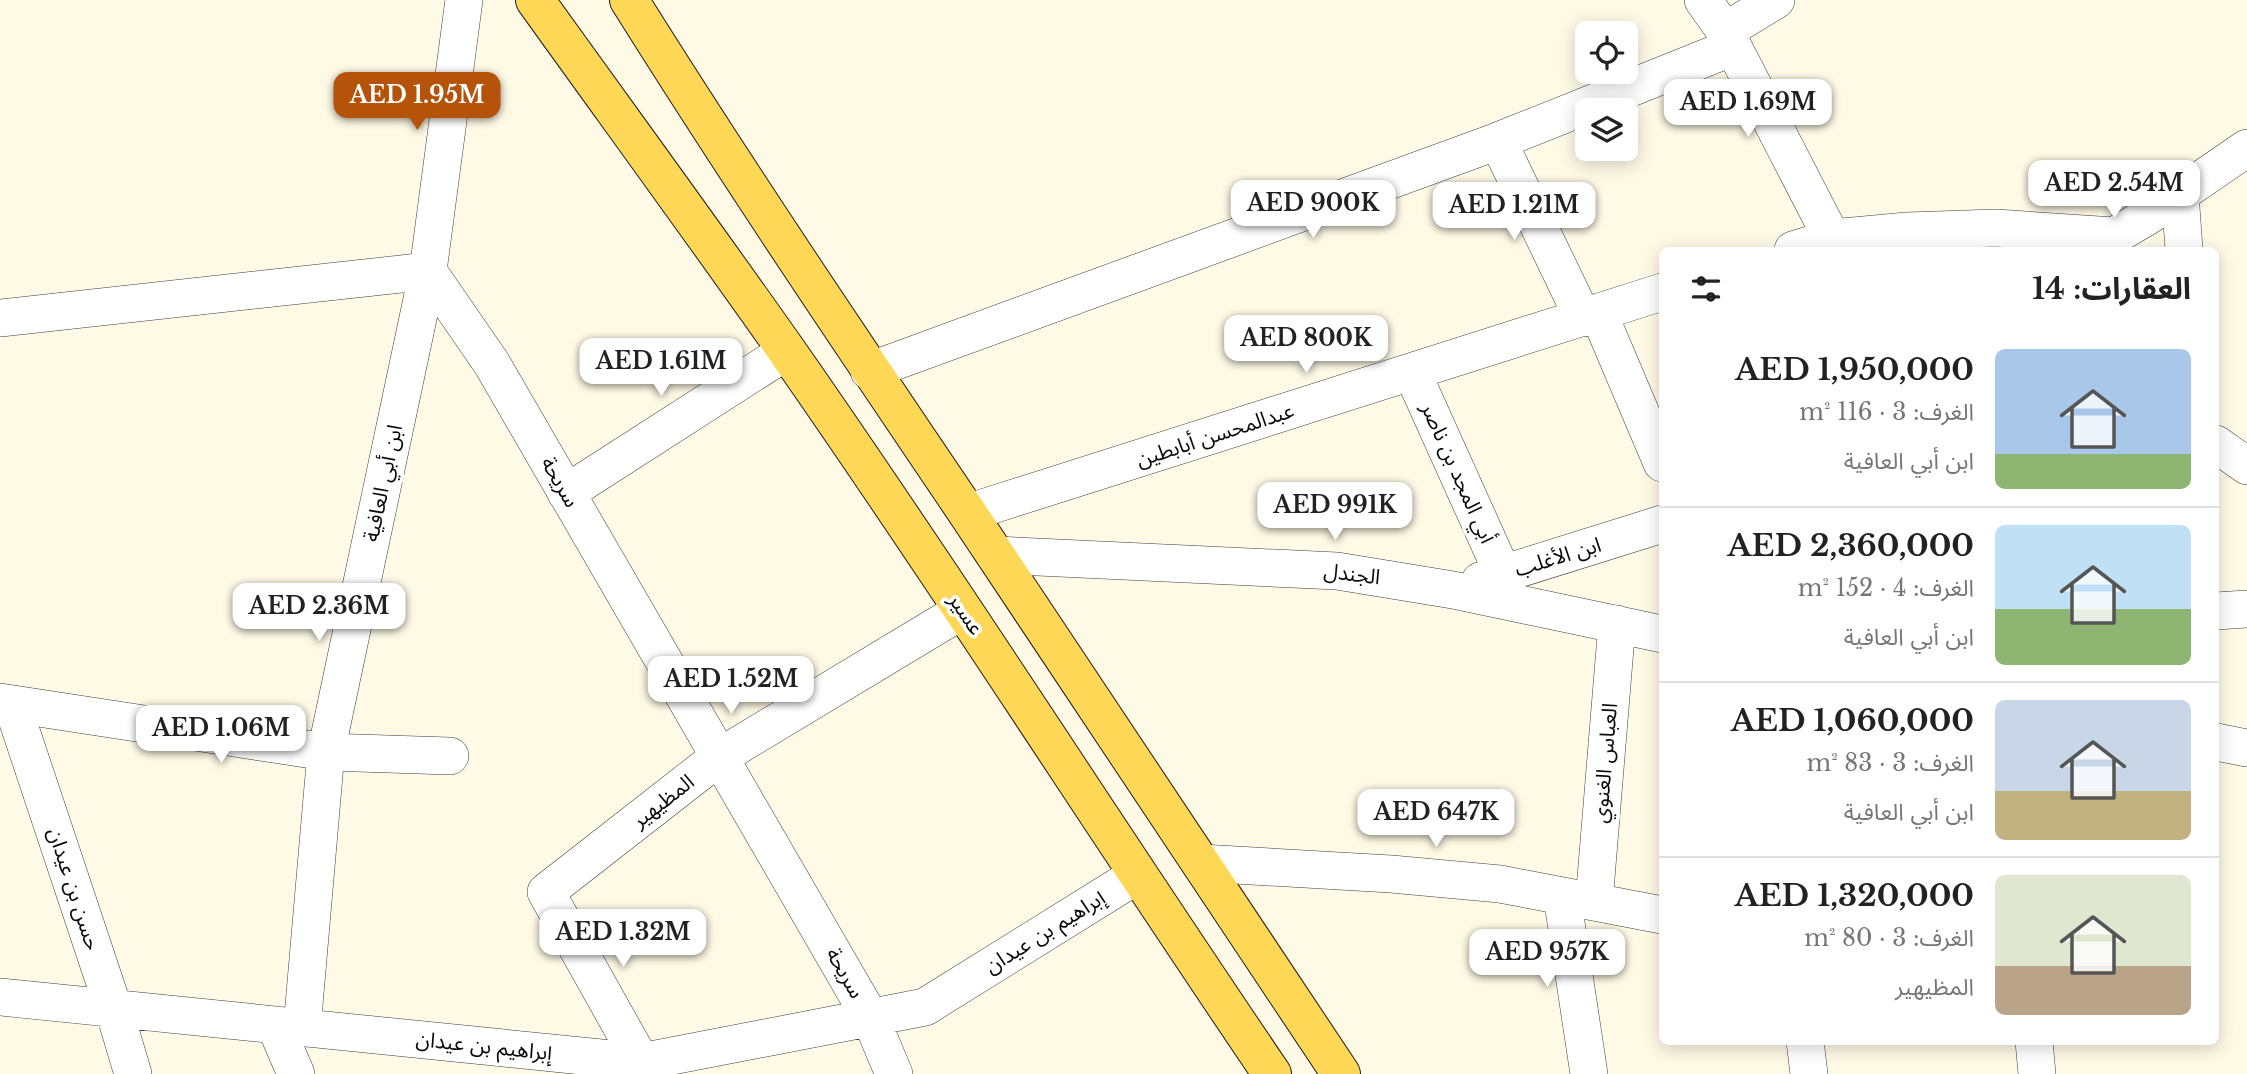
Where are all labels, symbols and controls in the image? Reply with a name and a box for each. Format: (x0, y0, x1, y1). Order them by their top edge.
map controls (1575, 21, 1638, 161)
button: locate (1575, 21, 1638, 84)
pin: AED 1.95M (337, 72, 497, 132)
pin: AED 1.69M (1668, 80, 1828, 139)
text: AED 1.95M (350, 81, 484, 109)
text: AED 1.69M (1680, 88, 1816, 116)
button: layers (1575, 98, 1638, 161)
pin: AED 2.54M (2034, 160, 2194, 220)
text: AED 2.54M (2044, 169, 2184, 197)
pin: AED 900K (1241, 180, 1385, 240)
pin: AED 1.21M (1434, 182, 1594, 242)
text: AED 900K (1247, 189, 1379, 217)
text: AED 1.21M (1449, 191, 1579, 219)
icon: filters (1687, 270, 1725, 308)
text: العقارات: 14 (2032, 270, 2191, 307)
pin: AED 800K (1234, 316, 1378, 375)
text: AED 800K (1240, 324, 1372, 352)
pin: AED 1.61M (581, 338, 741, 398)
text: AED 1.61M (595, 347, 727, 375)
text: AED 1,950,000 (1735, 351, 1974, 388)
icon: home (2051, 377, 2135, 461)
street label: عبدالمحسن أبابطين (1133, 397, 1297, 473)
street label: أبي المجد بن ناصر (1412, 398, 1501, 549)
text: الغرف: 3 · 116 m² (1799, 398, 1974, 426)
street label: ابن أبي العافية (358, 422, 411, 545)
text: ابن أبي العافية (1844, 447, 1974, 475)
street label: سريحة (535, 452, 585, 512)
pin: AED 991K (1263, 482, 1407, 542)
text: AED 991K (1273, 491, 1397, 519)
text: AED 2,360,000 (1727, 527, 1974, 564)
street label: ابن الأغلب (1512, 532, 1604, 582)
icon: home (2051, 553, 2135, 637)
street label: الجندل (1322, 558, 1382, 590)
text: الغرف: 4 · 152 m² (1798, 574, 1974, 602)
pin: AED 2.36M (239, 584, 399, 643)
street label: عسير (942, 587, 989, 640)
text: AED 2.36M (249, 592, 389, 620)
text: ابن أبي العافية (1844, 623, 1974, 651)
pin: AED 1.52M (651, 656, 811, 716)
text: AED 1.52M (664, 665, 798, 693)
street label: العباس الغنوي (1587, 702, 1626, 824)
text: AED 1,060,000 (1731, 702, 1974, 739)
pin: AED 1.06M (141, 706, 301, 765)
text: AED 1.06M (152, 714, 290, 742)
icon: home (2051, 728, 2135, 812)
text: الغرف: 3 · 83 m² (1806, 749, 1974, 777)
street label: المظيهير (626, 769, 699, 834)
pin: AED 647K (1364, 790, 1508, 849)
text: AED 647K (1373, 798, 1499, 826)
text: ابن أبي العافية (1844, 798, 1974, 826)
street label: حسن بن عيدان (42, 824, 106, 954)
text: AED 1,320,000 (1734, 877, 1974, 914)
street label: إبراهيم بن عيدان (980, 884, 1112, 981)
icon: home (2051, 903, 2135, 987)
pin: AED 1.32M (543, 909, 703, 969)
text: AED 1.32M (555, 918, 691, 946)
text: الغرف: 3 · 80 m² (1804, 924, 1974, 952)
pin: AED 957K (1475, 930, 1619, 989)
text: AED 957K (1485, 938, 1609, 966)
street label: سريحة (820, 943, 870, 1003)
text: المظيهير (1895, 973, 1974, 1001)
street label: إبراهيم بن عيدان (414, 1026, 554, 1068)

